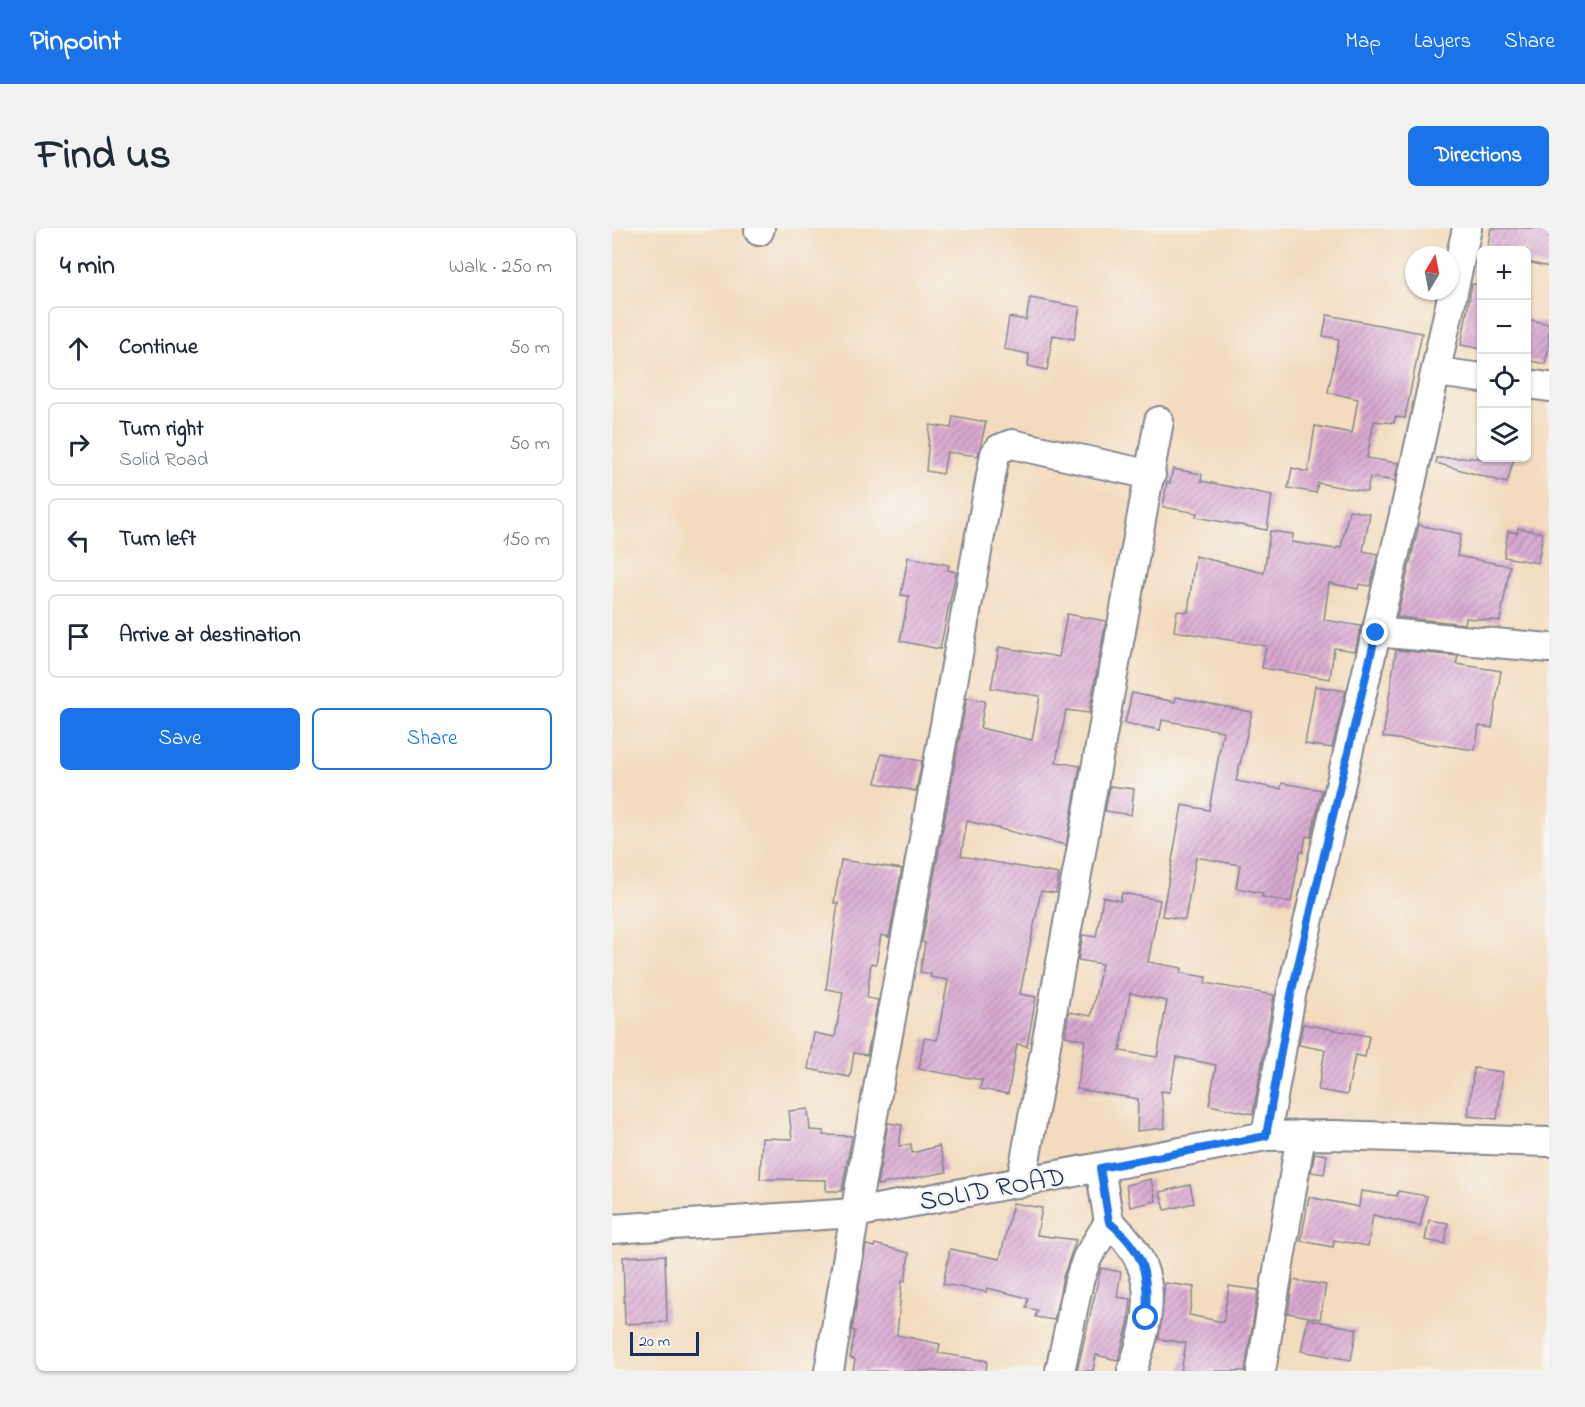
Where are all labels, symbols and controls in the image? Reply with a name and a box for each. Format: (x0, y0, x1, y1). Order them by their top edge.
text: Pinpoint (30, 22, 121, 63)
text: Map (1345, 27, 1381, 57)
text: Layers (1414, 27, 1471, 57)
text: Share (1504, 27, 1555, 57)
text: Find us (36, 126, 171, 187)
button: Directions (1408, 126, 1549, 186)
north arrow (1405, 246, 1459, 300)
map controls (1477, 246, 1531, 462)
button: + (1477, 246, 1531, 300)
text: 4 min (60, 248, 115, 286)
text: Walk · 250 m (449, 253, 552, 282)
button: − (1477, 300, 1531, 354)
icon: ahead (62, 332, 95, 365)
text: Continue (119, 332, 198, 364)
text: 50 m (509, 334, 550, 363)
button: locate (1477, 354, 1531, 408)
button: layers (1477, 408, 1531, 462)
text: Turn right (119, 414, 204, 446)
icon: right (62, 428, 95, 461)
text: 50 m (509, 430, 550, 459)
text: Solid Road (119, 446, 208, 475)
icon: left (62, 524, 95, 557)
text: Turn left (119, 524, 196, 556)
text: 150 m (503, 526, 550, 555)
route end (1362, 619, 1388, 645)
icon: arrive (62, 620, 95, 653)
text: Arrive at destination (119, 620, 301, 652)
button: Save (60, 708, 300, 770)
button: Share (312, 708, 552, 770)
street label: SOLID ROAD (916, 1158, 1068, 1222)
route start (1132, 1304, 1158, 1330)
scale bar (630, 1329, 699, 1356)
text: 20 m (639, 1330, 670, 1354)

